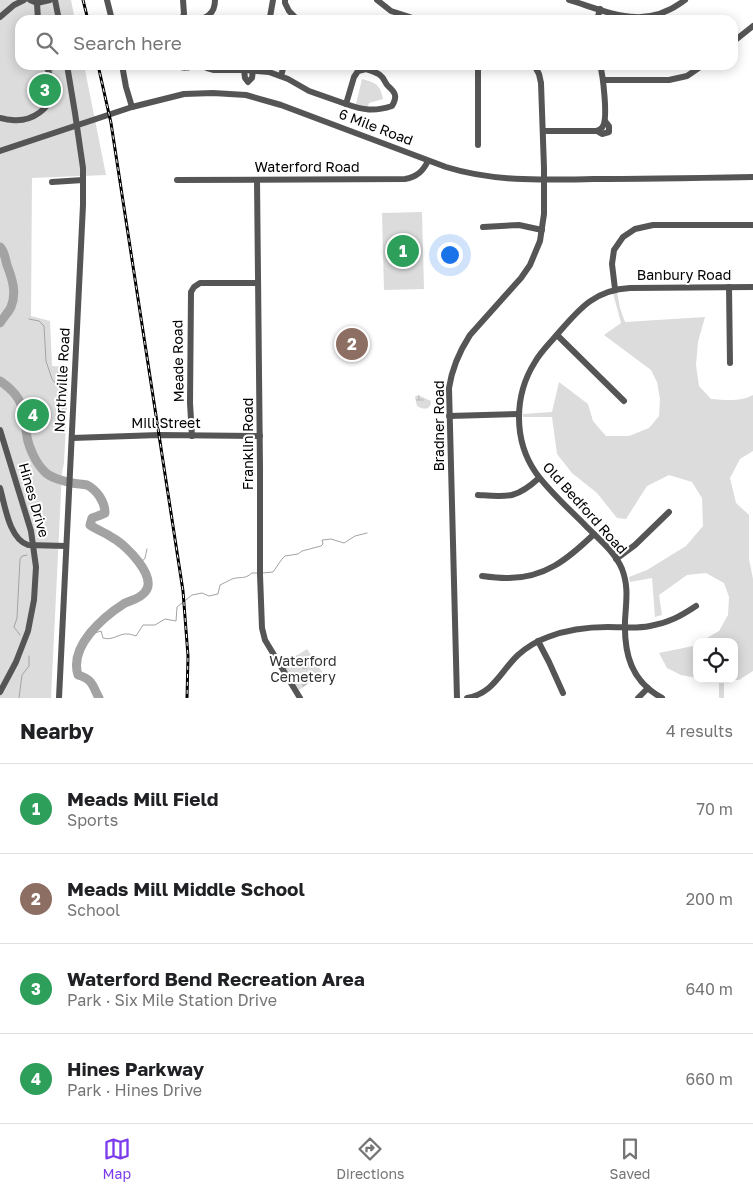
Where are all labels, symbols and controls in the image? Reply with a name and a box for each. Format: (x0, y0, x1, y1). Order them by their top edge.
search box (15, 15, 738, 70)
icon: search (33, 29, 61, 57)
text: Search here (73, 31, 182, 54)
pin: 3 (29, 71, 61, 109)
street label: 6 Mile Road (337, 105, 416, 148)
street label: Waterford Road (254, 158, 360, 175)
pin: 1 (387, 232, 419, 270)
your location (437, 242, 463, 268)
street label: Banbury Road (637, 266, 731, 283)
street label: Meade Road (168, 320, 187, 402)
pin: 2 (336, 325, 368, 363)
street label: Northville Road (50, 327, 73, 433)
street label: Bradner Road (430, 380, 447, 472)
pin: 4 (17, 396, 49, 434)
street label: Franklin Road (239, 398, 256, 490)
street label: Mill Street (131, 414, 201, 431)
street label: Old Bedford Road (540, 458, 631, 557)
street label: Hines Drive (16, 461, 53, 539)
map controls (693, 638, 738, 683)
button: locate (693, 638, 738, 683)
park label: Waterford Cemetery (269, 652, 337, 685)
text: Nearby (20, 718, 94, 744)
text: 4 results (666, 721, 733, 741)
text: Meads Mill Field (67, 787, 219, 810)
text: 1 (32, 799, 40, 819)
text: 70 m (696, 799, 733, 819)
text: Sports (67, 810, 118, 830)
text: Meads Mill Middle School (67, 877, 305, 900)
text: 2 (31, 889, 41, 909)
text: 200 m (686, 889, 733, 909)
text: School (67, 900, 120, 920)
text: Waterford Bend Recreation Area (67, 967, 365, 990)
text: 3 (31, 979, 41, 999)
text: 640 m (685, 979, 733, 999)
text: Park · Six Mile Station Drive (67, 990, 277, 1010)
text: Hines Parkway (67, 1057, 204, 1080)
text: 4 (31, 1069, 41, 1089)
text: 660 m (686, 1069, 733, 1089)
text: Park · Hines Drive (67, 1080, 202, 1100)
tab: Map (103, 1135, 131, 1182)
tab: Directions (336, 1135, 405, 1182)
tab: Saved (610, 1135, 650, 1182)

